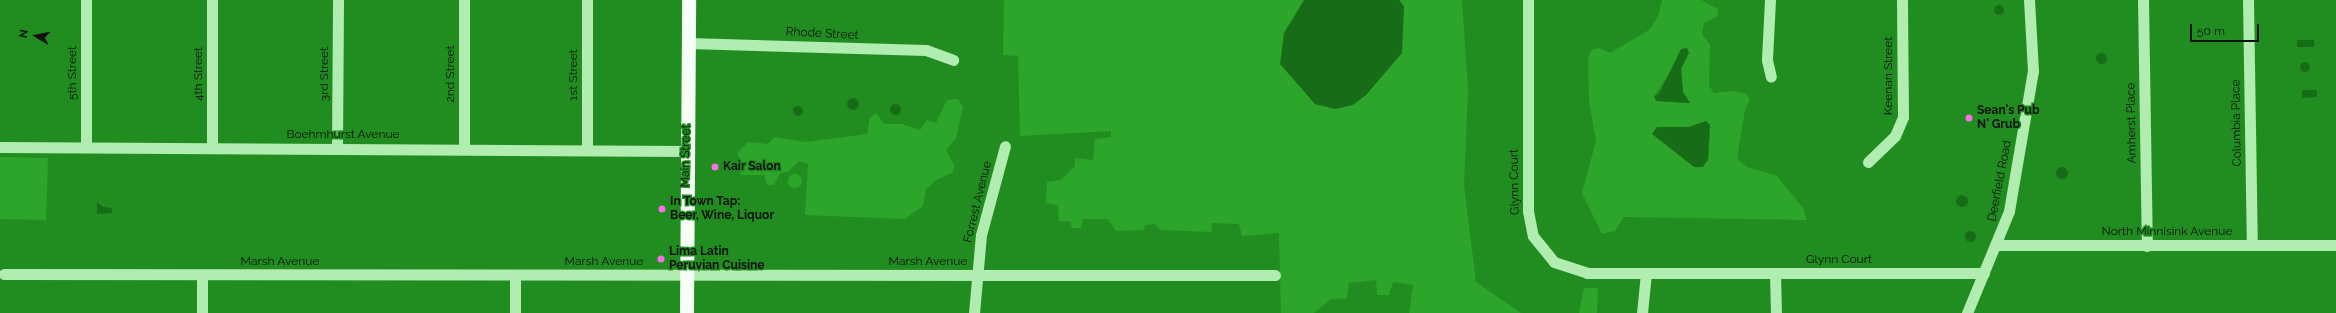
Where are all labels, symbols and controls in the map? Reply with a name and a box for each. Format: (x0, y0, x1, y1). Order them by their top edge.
north arrow (16, 16, 56, 56)
scale bar (2192, 16, 2261, 42)
text: 50 m (2197, 24, 2225, 38)
street label: Rhode Street (785, 25, 859, 43)
text: N (17, 29, 31, 39)
street label: Keenan Street (1882, 37, 1896, 115)
street label: 2nd Street (444, 45, 458, 103)
street label: 5th Street (66, 46, 80, 100)
street label: 4th Street (192, 47, 206, 101)
street label: 3rd Street (318, 47, 332, 101)
street label: 1st Street (567, 49, 581, 101)
street label: Columbia Place (2229, 79, 2245, 167)
street label: Amherst Place (2124, 82, 2140, 164)
place label: Sean's Pub N' Grub (1977, 104, 2040, 132)
marker: Sean's Pub N' Grub (1964, 113, 1974, 123)
street label: Main Street (678, 124, 694, 188)
street label: Boehmhurst Avenue (286, 128, 400, 142)
street label: Deerfield Road (1985, 139, 2015, 223)
street label: Glynn Court (1507, 149, 1523, 215)
street label: Forrest Avenue (961, 159, 995, 245)
place label: Kair Salon (723, 160, 781, 174)
marker: Kair Salon (710, 162, 720, 172)
place label: In Town Tap: Beer, Wine, Liquor (670, 195, 774, 223)
marker: In Town Tap: Beer, Wine, Liquor (657, 204, 667, 214)
street label: North Minnisink Avenue (2101, 225, 2233, 239)
place label: Lima Latin Peruvian Cuisine (669, 245, 764, 273)
street label: Glynn Court (1806, 253, 1872, 267)
marker: Lima Latin Peruvian Cuisine (656, 254, 666, 264)
street label: Marsh Avenue (240, 255, 320, 269)
street label: Marsh Avenue (564, 255, 644, 269)
street label: Marsh Avenue (888, 255, 968, 269)

